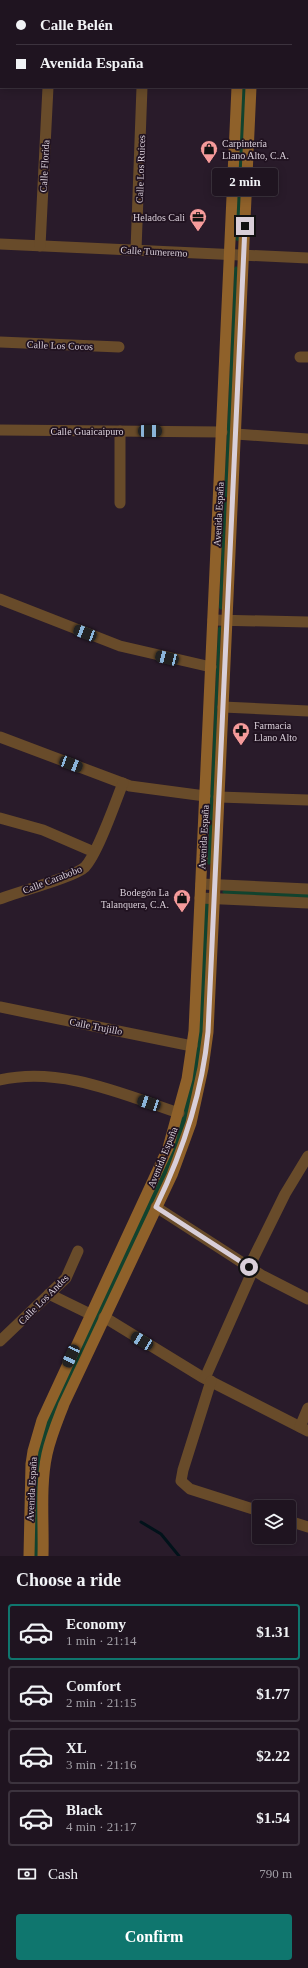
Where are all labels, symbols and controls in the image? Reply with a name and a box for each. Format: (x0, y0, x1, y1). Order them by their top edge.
text: Calle Belén (40, 17, 113, 33)
text: Avenida España (40, 55, 144, 71)
street label: Calle Los Ruices (134, 135, 147, 203)
place label: Carpintería Llano Alto, C.A. (222, 138, 289, 161)
street label: Calle Florida (38, 139, 51, 193)
shop icon: Carpintería Llano Alto, C.A. (199, 139, 219, 164)
callout: 2 min (212, 168, 278, 196)
text: 2 min (229, 174, 261, 189)
office icon: Helados Cali (188, 207, 208, 232)
place label: Helados Cali (133, 212, 185, 223)
route end (236, 217, 254, 235)
street label: Calle Tumeremo (120, 244, 188, 259)
street label: Calle Los Cocos (27, 339, 93, 352)
car (138, 425, 162, 437)
street label: Calle Guaicaipuro (50, 426, 124, 437)
street label: Avenida España (211, 481, 226, 547)
car (72, 623, 98, 643)
car (154, 649, 180, 667)
place label: Farmacia Llano Alto (254, 720, 297, 743)
pharmacy icon: Farmacia Llano Alto (231, 721, 251, 746)
car (58, 754, 84, 774)
street label: Avenida España (196, 804, 211, 870)
street label: Calle Carabobo (21, 863, 83, 896)
place label: Bodegón La Talanquera, C.A. (101, 887, 170, 910)
shop icon: Bodegón La Talanquera, C.A. (172, 888, 192, 913)
street label: Calle Trujillo (69, 1016, 123, 1037)
car (136, 1094, 162, 1112)
street label: Avenida España (145, 1125, 180, 1189)
route start (240, 1258, 258, 1276)
street label: Calle Los Andes (16, 1272, 71, 1327)
car (129, 1330, 155, 1352)
car (60, 1343, 82, 1369)
street label: Avenida España (24, 1456, 39, 1522)
map controls (252, 1500, 296, 1544)
button: layers (252, 1500, 296, 1544)
text: Choose a ride (16, 1570, 121, 1590)
icon: car (18, 1614, 54, 1650)
text: Economy (66, 1616, 126, 1632)
text: $1.31 (256, 1624, 290, 1640)
text: 1 min · 21:14 (66, 1633, 136, 1648)
icon: car (18, 1676, 54, 1712)
text: Comfort (66, 1678, 121, 1694)
text: $1.77 (256, 1686, 290, 1702)
text: 2 min · 21:15 (66, 1695, 136, 1710)
icon: car (18, 1738, 54, 1774)
text: XL (66, 1740, 87, 1756)
text: $2.22 (256, 1748, 290, 1764)
text: 3 min · 21:16 (66, 1757, 136, 1772)
icon: car (18, 1800, 54, 1836)
text: Black (66, 1802, 103, 1818)
text: $1.54 (256, 1810, 290, 1826)
text: 4 min · 21:17 (66, 1819, 136, 1834)
icon: cash (16, 1863, 38, 1885)
text: Cash (48, 1866, 78, 1882)
text: 790 m (259, 1866, 292, 1881)
button: Confirm (16, 1914, 292, 1960)

